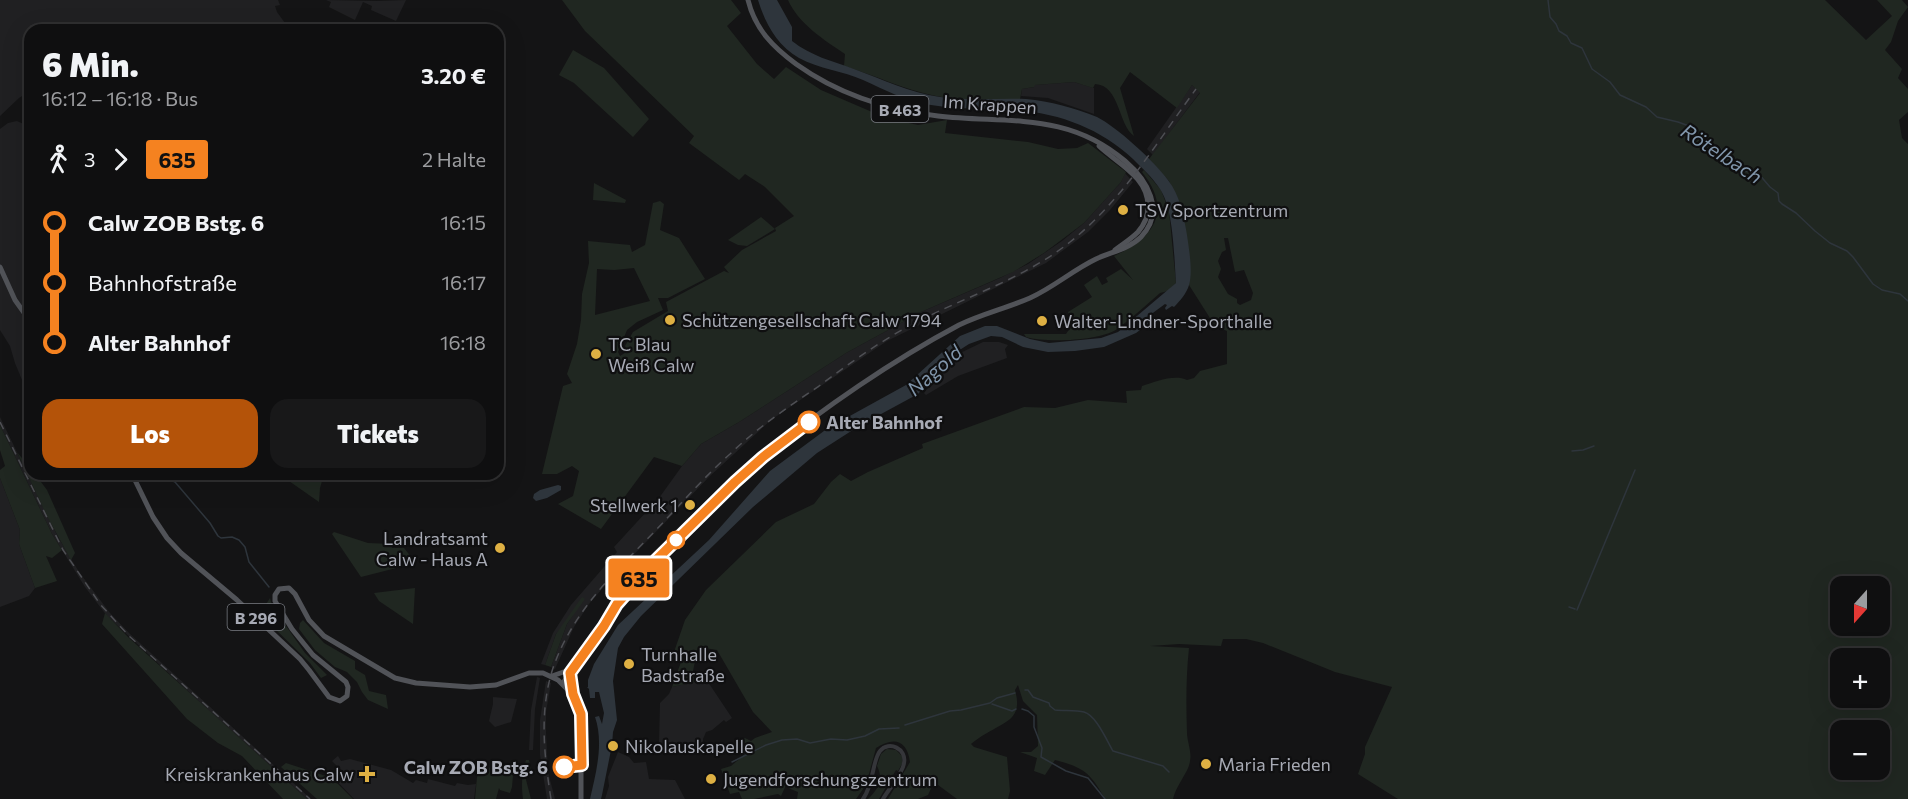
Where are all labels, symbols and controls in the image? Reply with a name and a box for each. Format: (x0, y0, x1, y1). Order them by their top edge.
text: 6 Min. (42, 43, 139, 84)
text: 3.20 € (421, 62, 486, 89)
text: 16:12 – 16:18 · Bus (42, 86, 198, 110)
street label: Im Krappen (942, 90, 1038, 118)
road number: B 463 (872, 96, 928, 122)
water label: Rötelbach (1677, 118, 1767, 188)
icon: walk (42, 143, 75, 176)
icon: forward (104, 143, 137, 176)
text: 3 (84, 147, 95, 171)
text: 635 (158, 147, 196, 172)
text: 2 Halte (422, 147, 486, 171)
place label: TSV Sportzentrum (1135, 199, 1288, 221)
marker: TSV Sportzentrum (1116, 203, 1130, 217)
text: Calw ZOB Bstg. 6 (88, 209, 264, 236)
text: 16:15 (441, 210, 486, 234)
text: Bahnhofstraße (88, 269, 237, 296)
text: 16:17 (441, 270, 486, 294)
place label: Schützengesellschaft Calw 1794 (682, 309, 942, 331)
place label: Walter-Lindner-Sporthalle (1054, 310, 1272, 332)
marker: Schützengesellschaft Calw 1794 (663, 313, 677, 327)
marker: Walter-Lindner-Sporthalle (1035, 314, 1049, 328)
text: Alter Bahnhof (88, 329, 230, 356)
text: 16:18 (440, 330, 486, 354)
place label: TC Blau Weiß Calw (608, 333, 694, 376)
water label: Nagold (902, 339, 967, 400)
marker: TC Blau Weiß Calw (589, 347, 603, 361)
button: Los (42, 399, 258, 468)
button: Tickets (270, 399, 486, 468)
marker: Alter Bahnhof (798, 411, 820, 433)
place label: Alter Bahnhof (826, 411, 943, 433)
place label: Stellwerk 1 (590, 494, 678, 516)
marker: Stellwerk 1 (683, 498, 697, 512)
place label: Landratsamt Calw - Haus A (376, 527, 488, 570)
unlabelled marker (667, 531, 685, 549)
marker: Landratsamt Calw - Haus A (493, 541, 507, 555)
line badge: 635 (604, 558, 674, 598)
text: 635 (620, 566, 658, 591)
north arrow (1830, 576, 1890, 636)
map controls (1830, 576, 1890, 780)
road number: B 296 (228, 604, 284, 630)
place label: Turnhalle Badstraße (641, 643, 725, 686)
button: + (1830, 648, 1890, 708)
marker: Turnhalle Badstraße (622, 657, 636, 671)
button: − (1830, 720, 1890, 780)
place label: Nikolauskapelle (625, 735, 753, 757)
marker: Nikolauskapelle (606, 739, 620, 753)
place label: Maria Frieden (1218, 753, 1331, 775)
place label: Calw ZOB Bstg. 6 (404, 756, 548, 778)
marker: Calw ZOB Bstg. 6 (553, 756, 575, 778)
marker: Maria Frieden (1199, 757, 1213, 771)
place label: Kreiskrankenhaus Calw (165, 763, 354, 785)
marker: Kreiskrankenhaus Calw (358, 765, 376, 783)
place label: Jugendforschungszentrum (723, 768, 937, 790)
marker: Jugendforschungszentrum (704, 772, 718, 786)

